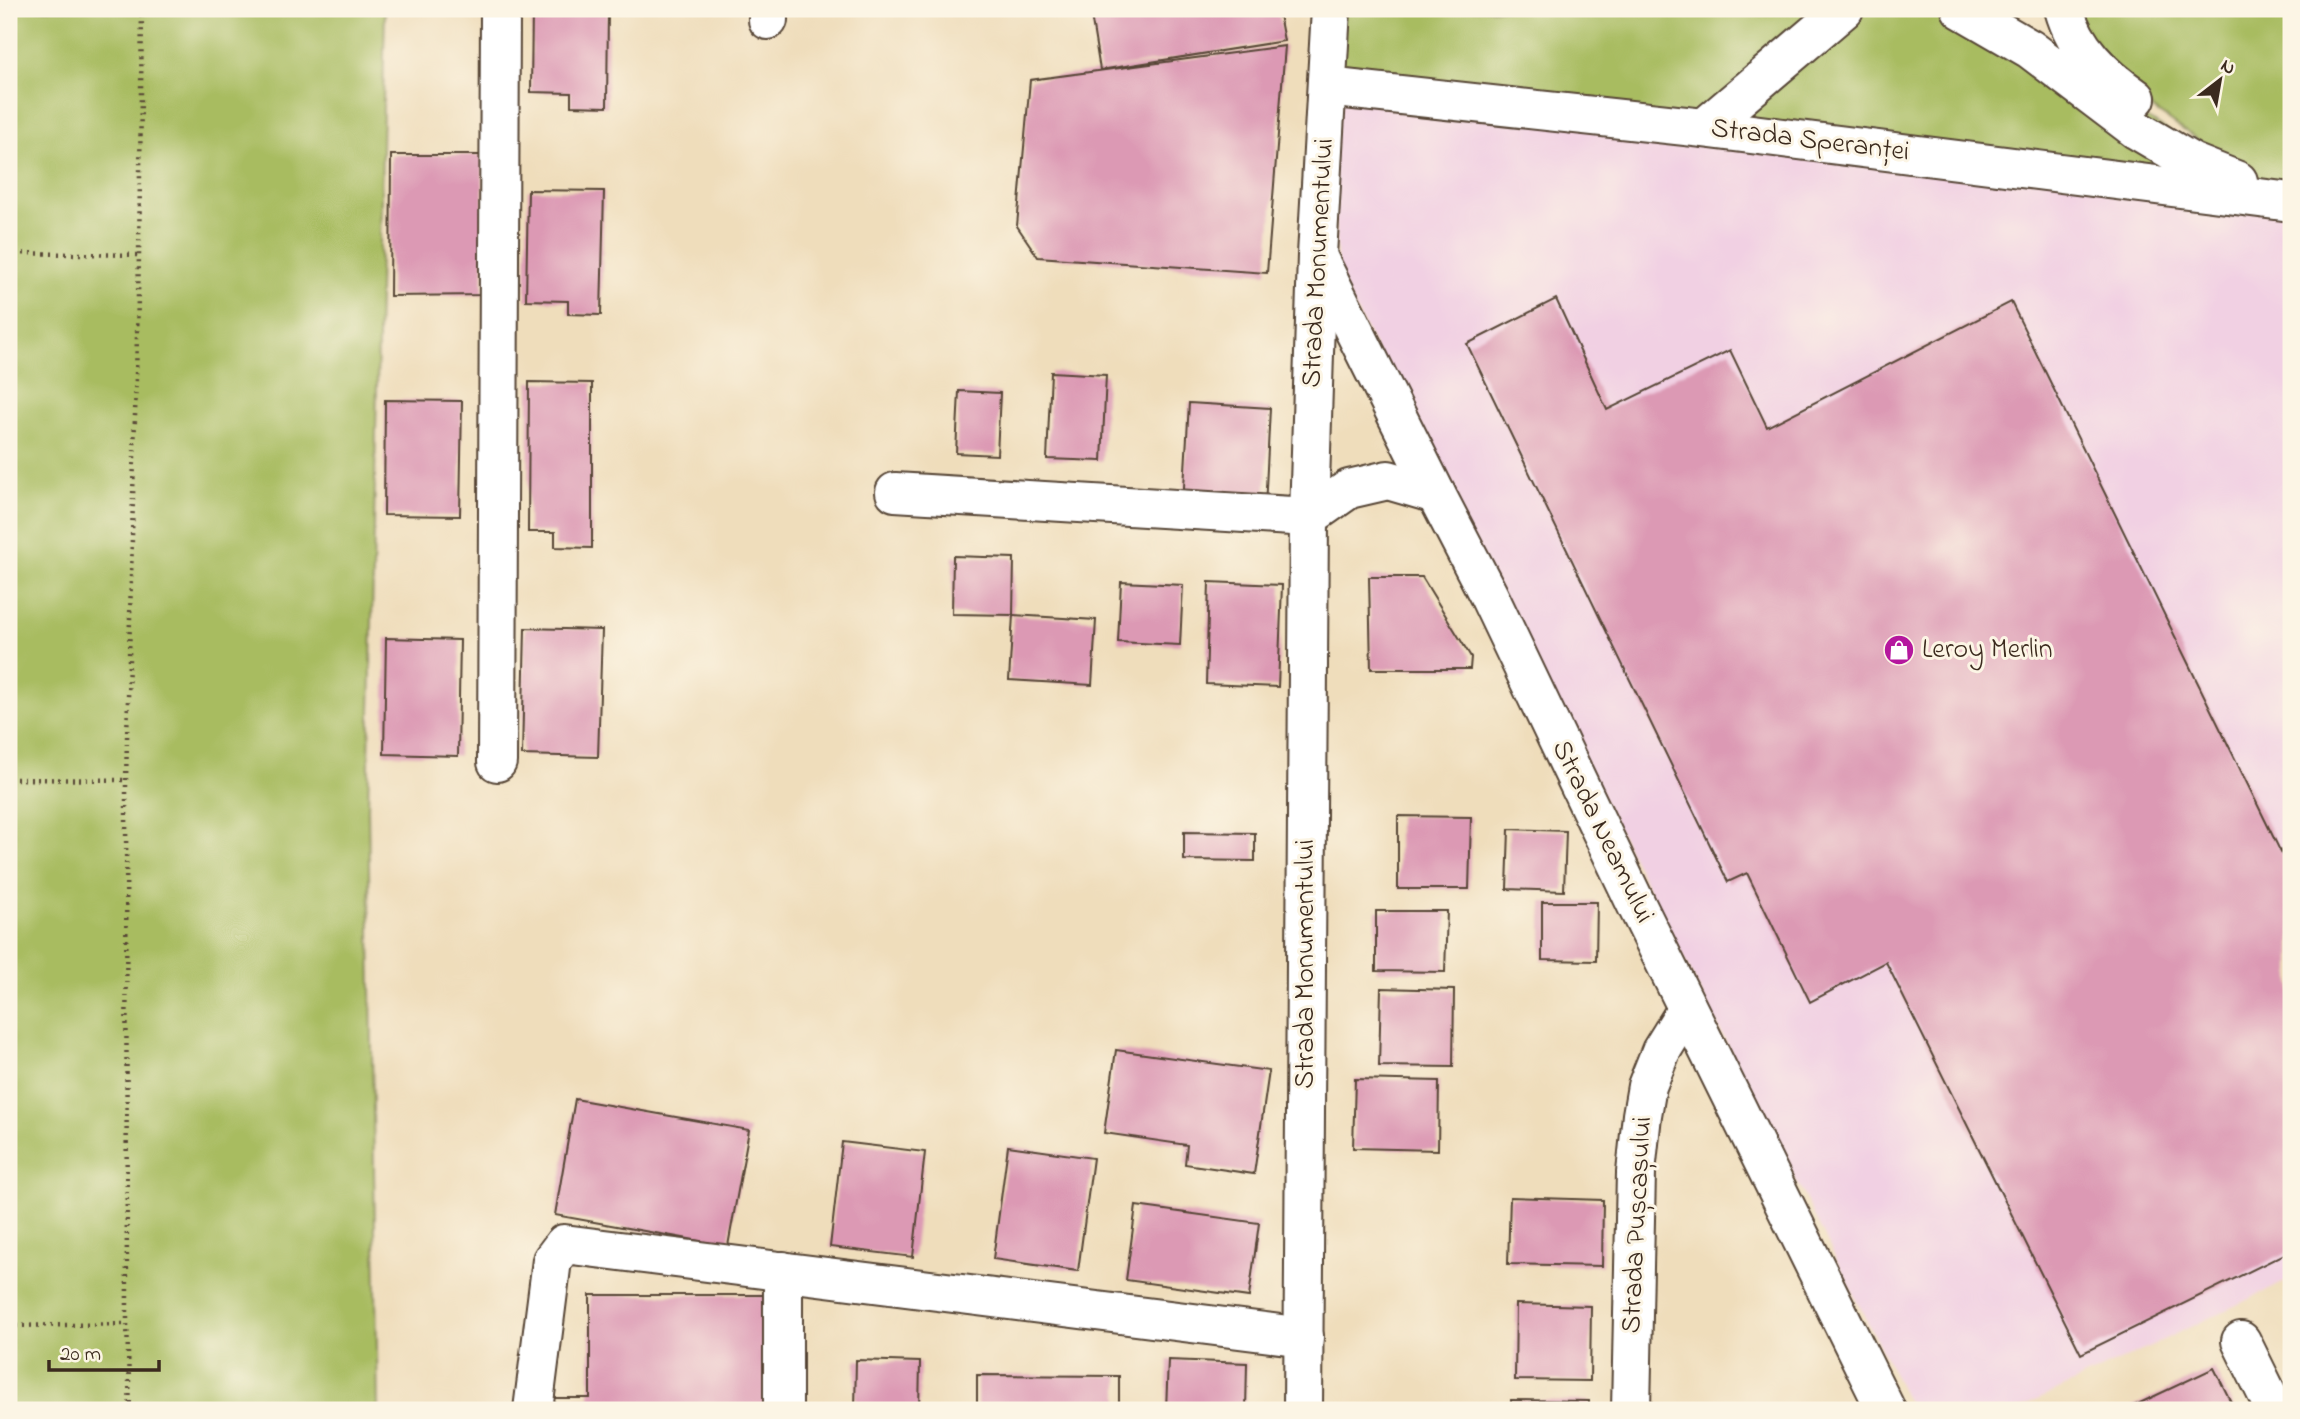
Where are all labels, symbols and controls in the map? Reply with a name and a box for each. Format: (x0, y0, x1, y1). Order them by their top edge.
north arrow (2184, 46, 2254, 116)
text: N (2215, 53, 2240, 83)
street label: Strada Speranței (1709, 109, 1911, 173)
street label: Strada Monumentului (1292, 137, 1346, 389)
place label: Leroy Merlin (1922, 630, 2052, 671)
shop icon: Leroy Merlin (1882, 633, 1916, 667)
street label: Strada Neamului (1540, 734, 1664, 930)
street label: Strada Monumentului (1286, 839, 1327, 1089)
street label: Strada Pușcașului (1612, 1115, 1664, 1335)
scale bar (49, 1328, 159, 1372)
text: 20 m (60, 1340, 101, 1370)

